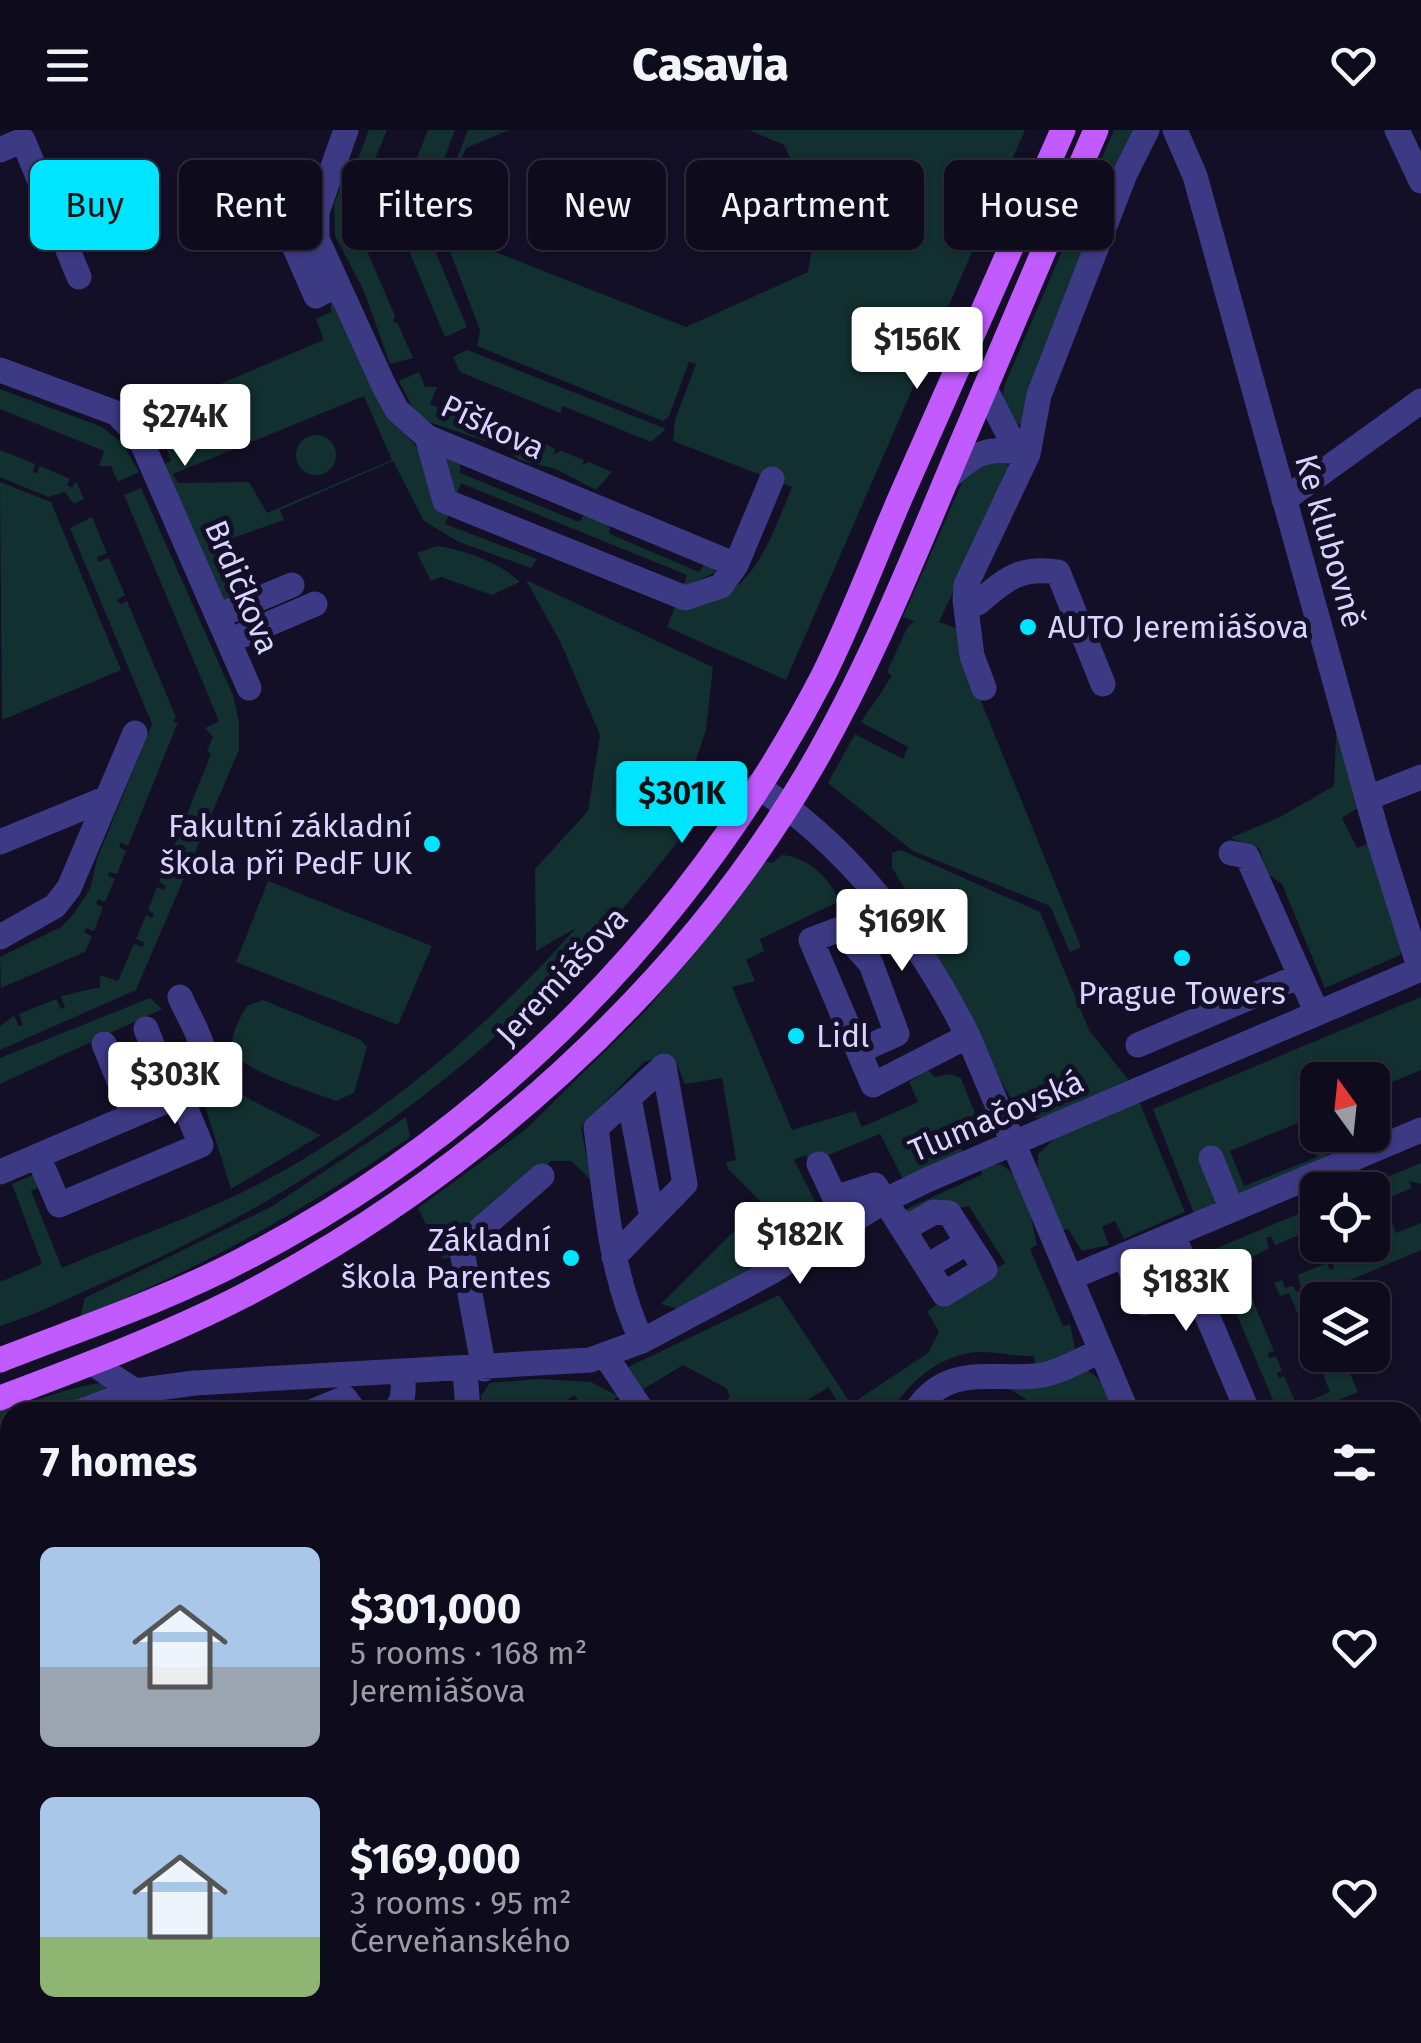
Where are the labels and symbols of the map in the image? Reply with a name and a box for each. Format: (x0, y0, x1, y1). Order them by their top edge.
pin: $156K (847, 307, 987, 392)
pin: $274K (115, 384, 255, 469)
street label: Píškova (435, 387, 551, 467)
street label: Ke klubovně (1287, 450, 1373, 632)
street label: Brdičkova (197, 514, 287, 660)
place label: AUTO Jeremiášova (1048, 608, 1309, 646)
marker: AUTO Jeremiášova (1017, 616, 1039, 638)
pin: $301K (612, 761, 752, 846)
place label: Fakultní základní škola při PedF UK (160, 807, 412, 882)
marker: Fakultní základní škola při PedF UK (421, 833, 443, 855)
pin: $169K (832, 889, 972, 974)
street label: Jeremiášova (488, 899, 636, 1053)
marker: Prague Towers (1171, 947, 1193, 969)
place label: Prague Towers (1078, 974, 1286, 1012)
place label: Lidl (816, 1017, 869, 1055)
marker: Lidl (785, 1025, 807, 1047)
pin: $303K (105, 1042, 245, 1127)
street label: Tlumačovská (903, 1062, 1089, 1170)
north arrow (1300, 1062, 1390, 1152)
pin: $182K (730, 1202, 870, 1287)
place label: Základní škola Parentes (341, 1221, 551, 1296)
marker: Základní škola Parentes (560, 1247, 582, 1269)
pin: $183K (1116, 1249, 1256, 1334)

